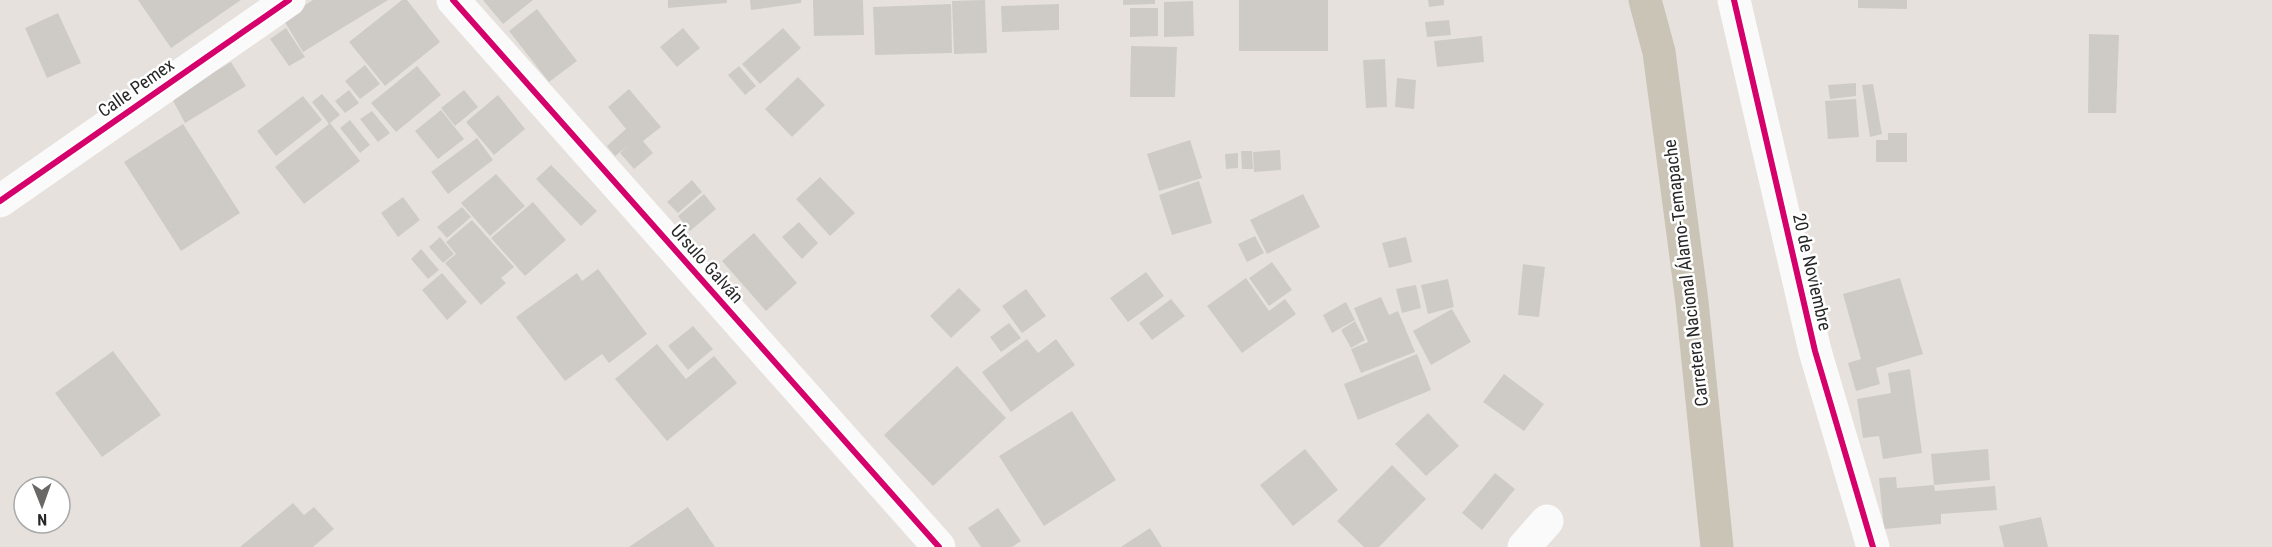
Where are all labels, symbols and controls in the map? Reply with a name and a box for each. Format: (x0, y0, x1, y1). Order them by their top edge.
street label: Calle Pemex (94, 54, 178, 121)
street label: Carretera Nacional Álamo-Temapache (1659, 138, 1712, 408)
street label: 20 de Noviembre (1789, 211, 1836, 333)
street label: Úrsulo Galván (667, 220, 748, 307)
north arrow (12, 475, 72, 535)
text: N (37, 510, 47, 529)

